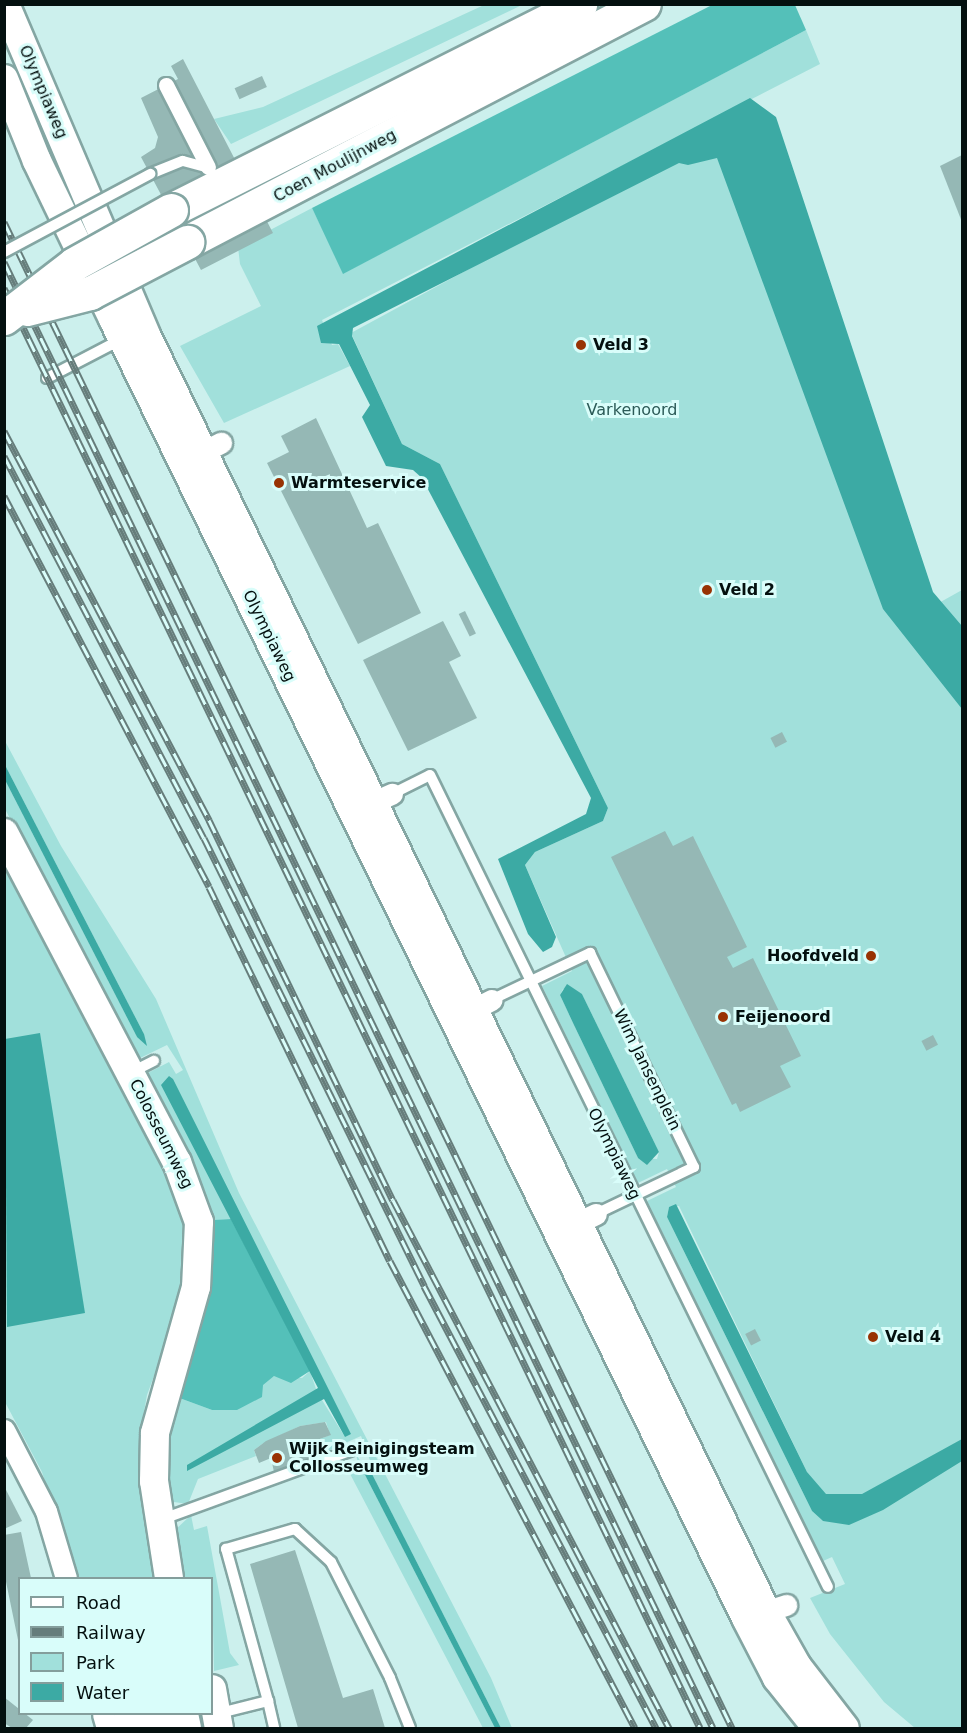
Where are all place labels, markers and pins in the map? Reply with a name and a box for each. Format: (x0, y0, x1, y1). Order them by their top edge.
place label: Veld 3 (593, 335, 649, 355)
marker: Veld 3 (574, 338, 588, 352)
place label: Warmteservice (291, 473, 426, 493)
marker: Warmteservice (272, 476, 286, 490)
place label: Veld 2 (719, 580, 775, 600)
marker: Veld 2 (700, 583, 714, 597)
place label: Hoofdveld (767, 946, 859, 966)
marker: Hoofdveld (864, 949, 878, 963)
place label: Feijenoord (735, 1007, 831, 1027)
marker: Feijenoord (716, 1010, 730, 1024)
place label: Veld 4 (885, 1327, 941, 1347)
marker: Veld 4 (866, 1330, 880, 1344)
place label: Wijk Reinigingsteam Collosseumweg (289, 1439, 475, 1477)
marker: Wijk Reinigingsteam Collosseumweg (270, 1451, 284, 1465)

